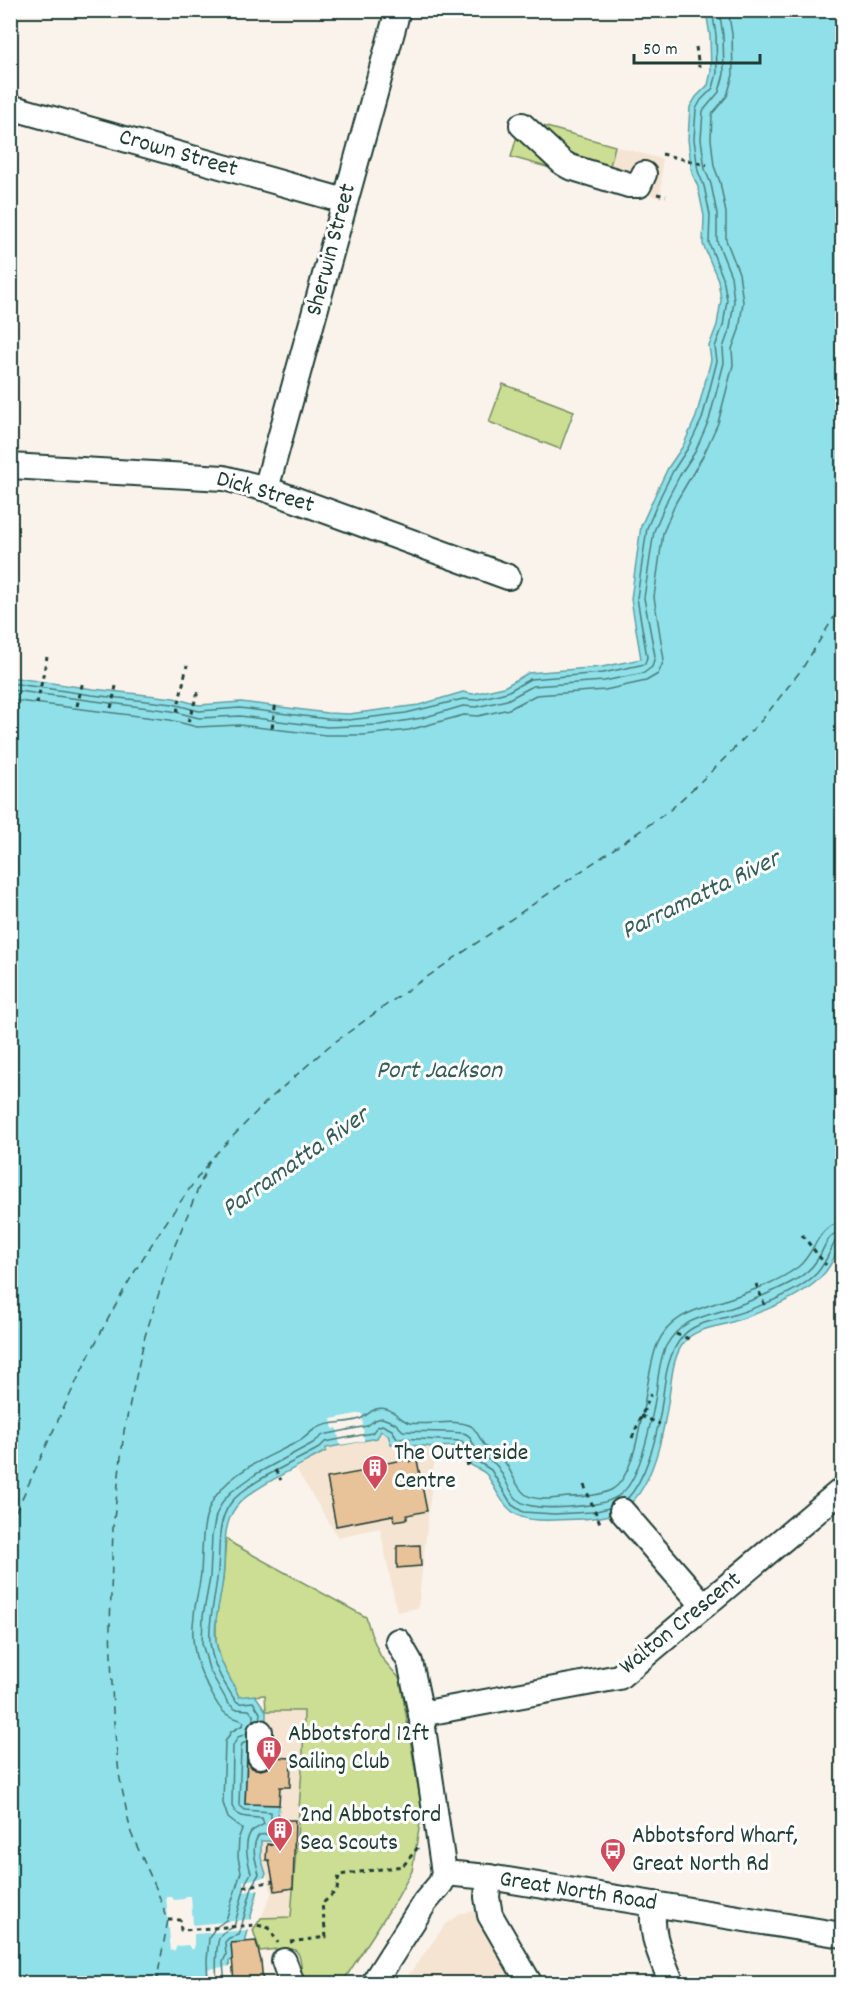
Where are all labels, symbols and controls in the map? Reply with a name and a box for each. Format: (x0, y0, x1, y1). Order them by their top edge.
scale bar (634, 27, 760, 65)
text: 50 m (643, 38, 678, 63)
street label: Crown Street (115, 121, 241, 187)
street label: Sherwin Street (298, 180, 366, 320)
street label: Dick Street (212, 463, 318, 523)
water label: Parramatta River (615, 840, 790, 950)
water label: Port Jackson (376, 1053, 503, 1090)
water label: Parramatta River (215, 1097, 380, 1228)
place label: The Outterside Centre (394, 1437, 528, 1499)
building icon: The Outterside Centre (360, 1453, 390, 1491)
street label: Walton Crescent (613, 1564, 749, 1684)
place label: Abbotsford 12ft Sailing Club (288, 1718, 430, 1780)
building icon: Abbotsford 12ft Sailing Club (254, 1734, 284, 1772)
place label: 2nd Abbotsford Sea Scouts (300, 1799, 441, 1861)
building icon: 2nd Abbotsford Sea Scouts (265, 1815, 295, 1853)
place label: Abbotsford Wharf, Great North Rd (632, 1820, 798, 1882)
bus stop icon: Abbotsford Wharf, Great North Rd (598, 1836, 628, 1874)
street label: Great North Road (497, 1863, 659, 1921)

